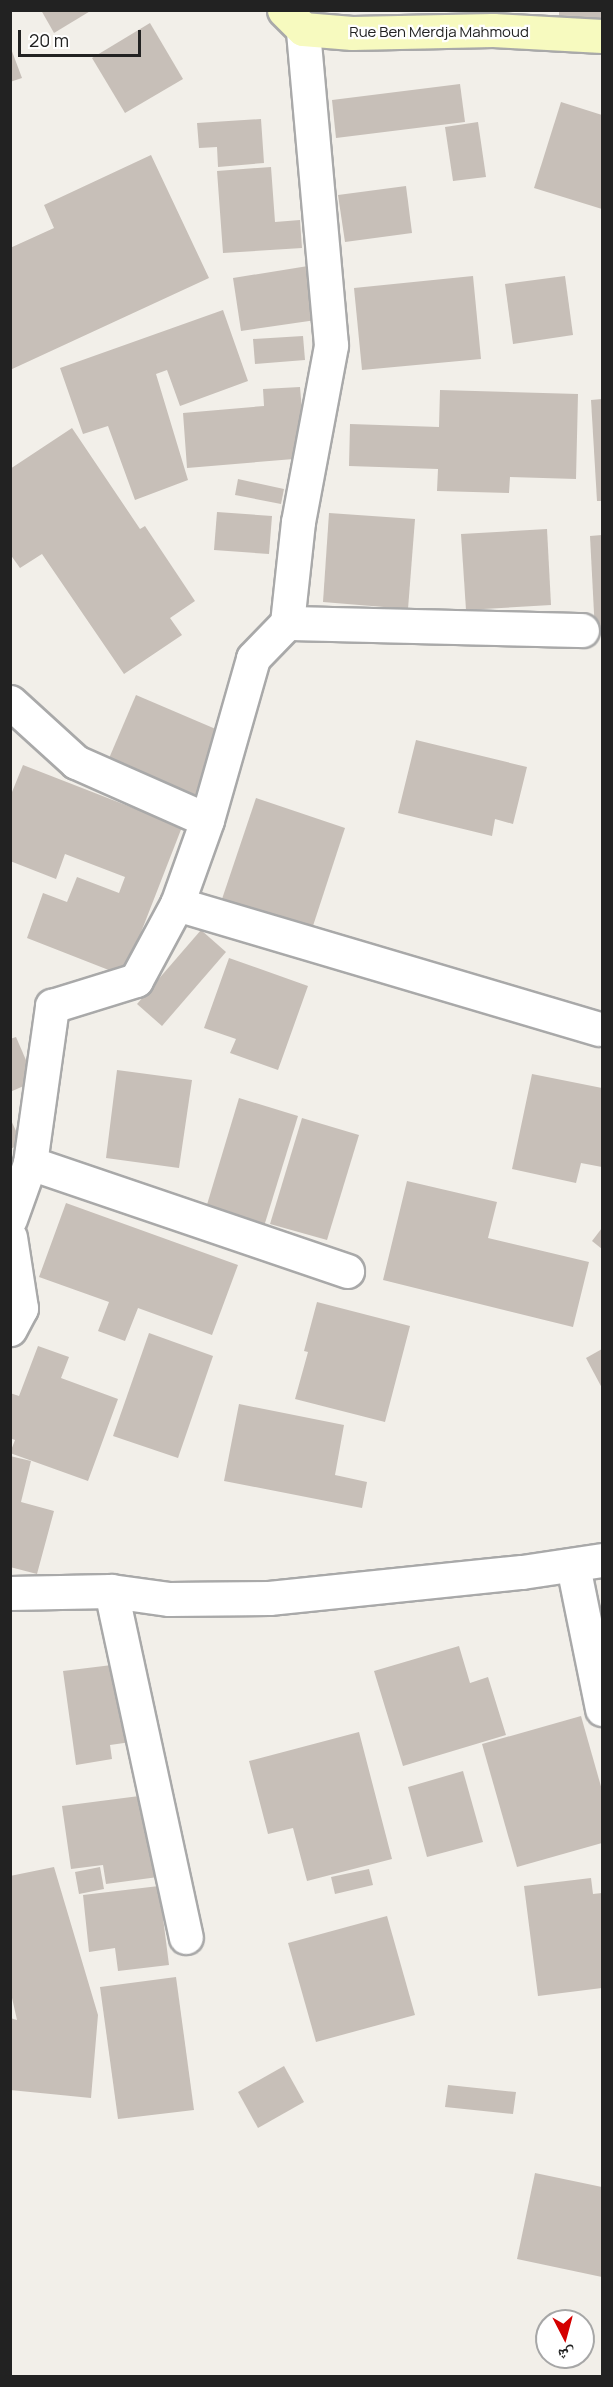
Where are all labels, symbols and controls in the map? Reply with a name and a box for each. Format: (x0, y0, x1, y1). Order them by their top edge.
scale bar (21, 18, 144, 56)
street label: Rue Ben Merdja Mahmoud (349, 23, 529, 41)
text: 20 m (29, 28, 69, 52)
north arrow (535, 2309, 595, 2369)
text: ش (557, 2343, 576, 2367)

